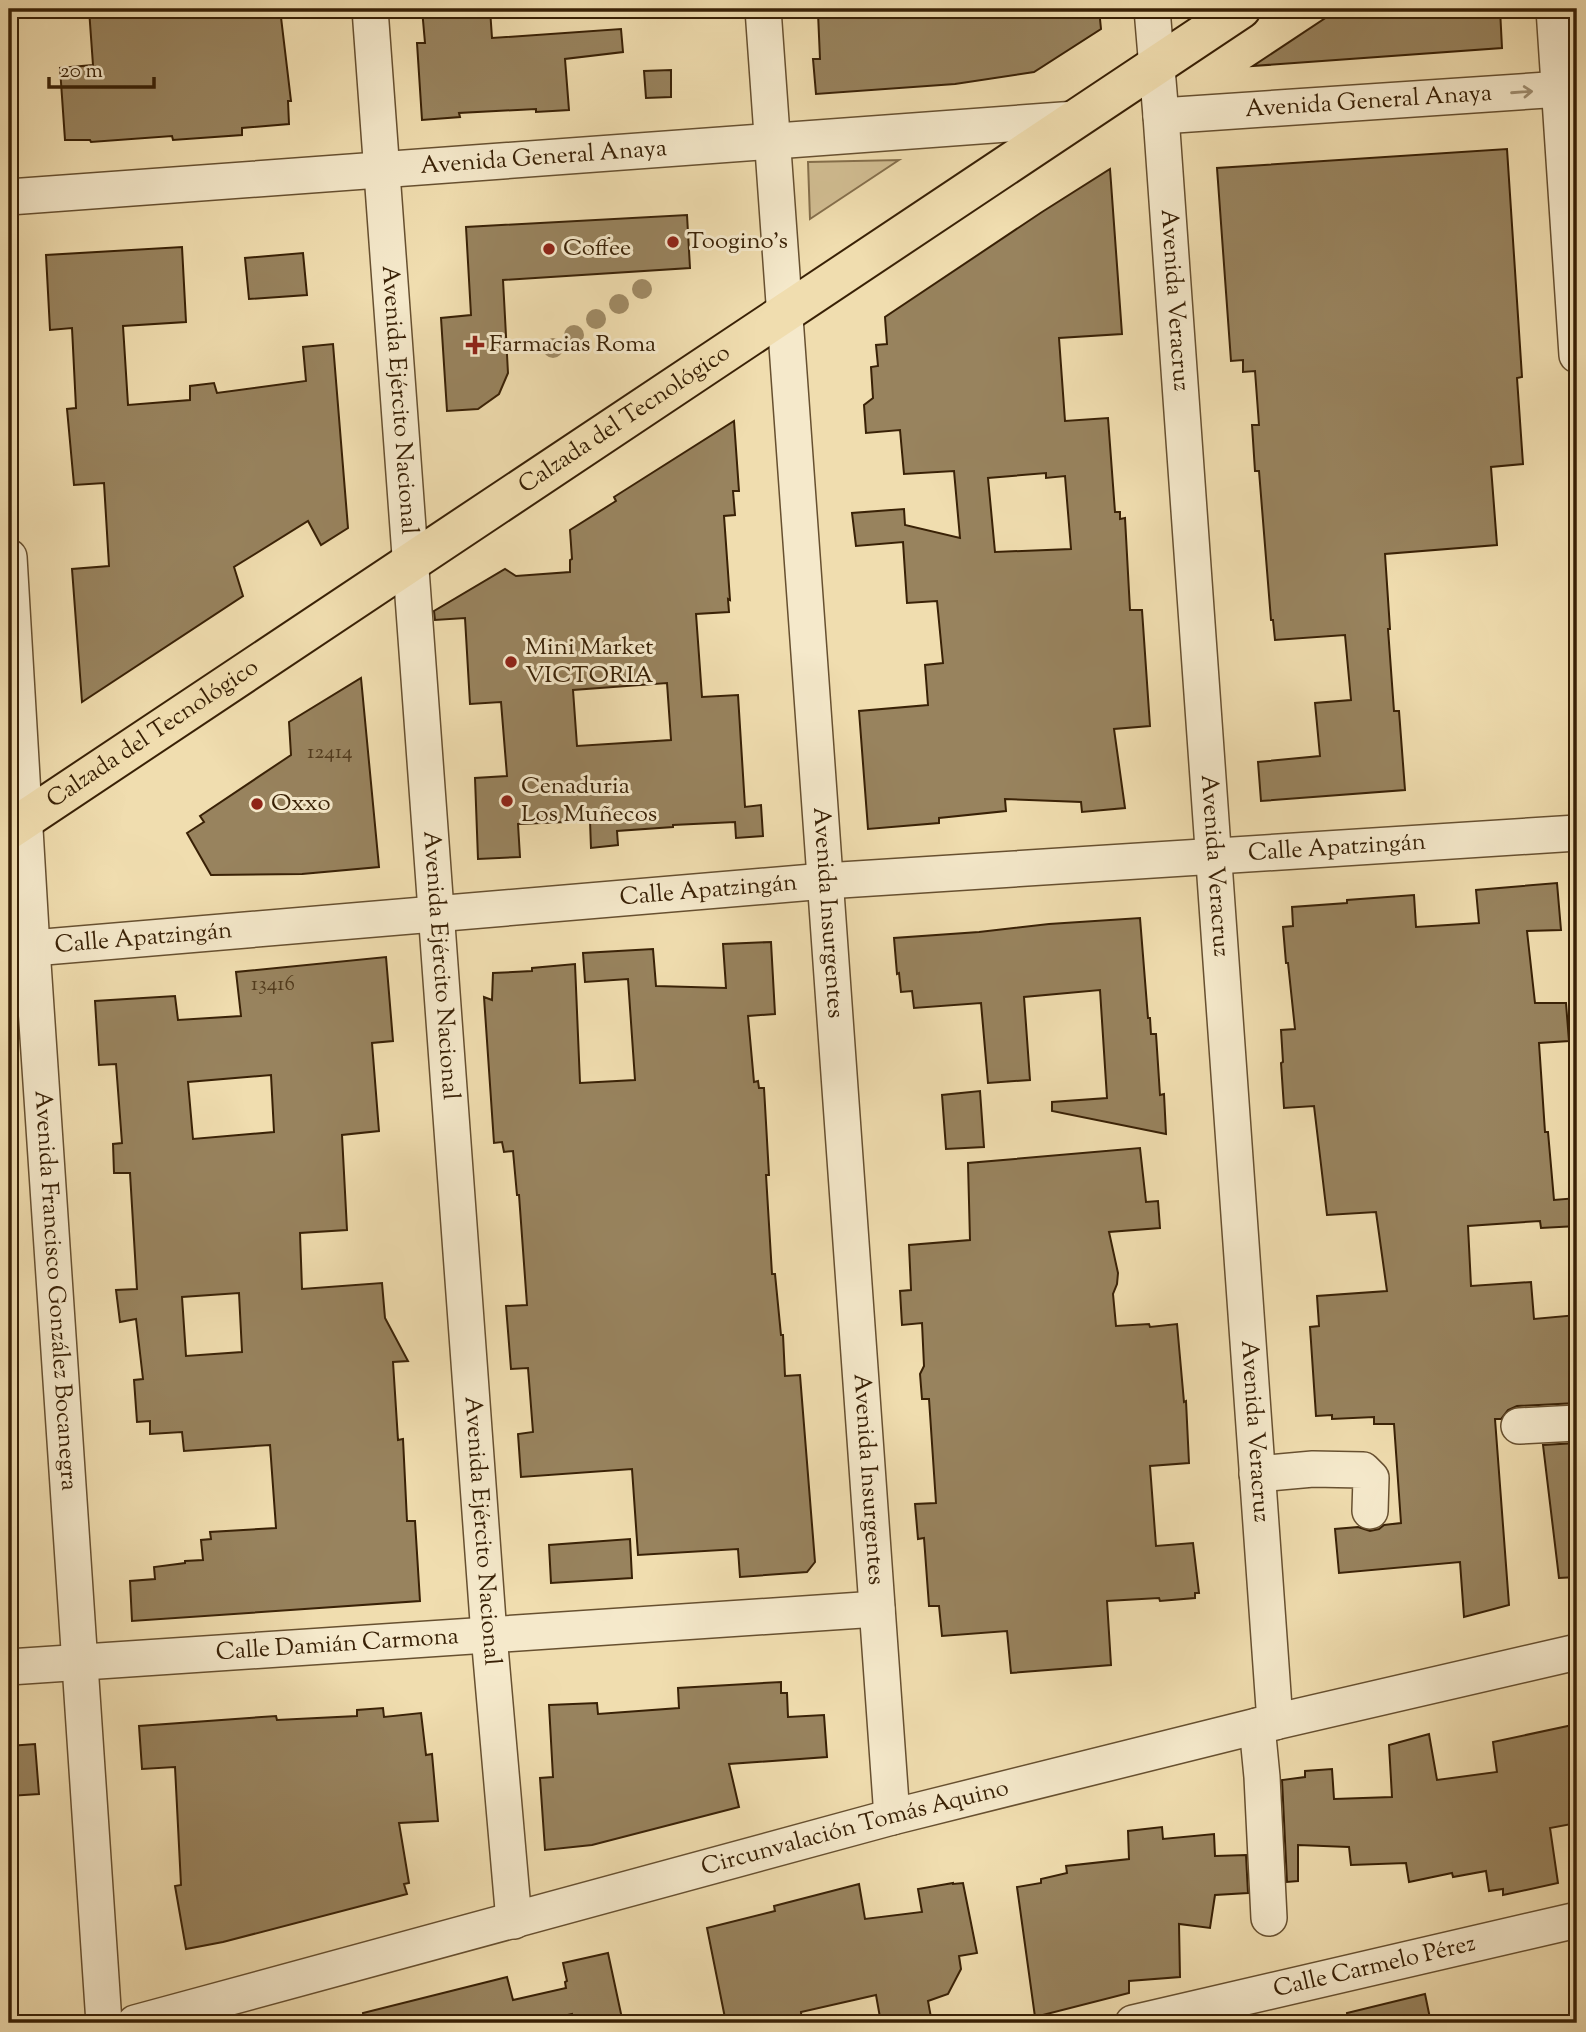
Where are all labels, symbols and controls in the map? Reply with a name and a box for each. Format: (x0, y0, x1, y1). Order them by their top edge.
scale bar (49, 46, 154, 90)
text: 20 m (60, 57, 103, 87)
street label: Avenida General Anaya (1244, 77, 1493, 127)
one-way arrow (1511, 85, 1533, 98)
street label: Avenida General Anaya (419, 132, 668, 184)
street label: Avenida Veracruz (1151, 208, 1197, 392)
place label: Toogino's (687, 225, 788, 259)
place label: Coffee (563, 232, 631, 266)
marker: Toogino's (665, 234, 681, 250)
marker: Coffee (541, 241, 557, 257)
street label: Avenida Ejército Nacional (372, 264, 425, 536)
place label: Farmacias Roma (489, 328, 656, 362)
marker: Farmacias Roma (467, 337, 483, 353)
street label: Calzada del Tecnológico (512, 337, 738, 503)
place label: Mini Market VICTORIA (525, 631, 654, 693)
street label: Calzada del Tecnológico (40, 651, 266, 817)
marker: Mini Market VICTORIA (503, 654, 519, 670)
house number: 12414 (307, 738, 353, 768)
place label: Cenaduria Los Muñecos (521, 770, 657, 832)
street label: Avenida Veracruz (1191, 773, 1238, 958)
place label: Oxxo (271, 787, 331, 821)
marker: Cenaduria Los Muñecos (499, 793, 515, 809)
marker: Oxxo (249, 796, 265, 812)
street label: Avenida Insurgentes (803, 806, 852, 1020)
street label: Calle Apatzingán (1247, 826, 1427, 871)
street label: Avenida Ejército Nacional (413, 830, 467, 1102)
street label: Calle Apatzingán (618, 866, 799, 915)
street label: Calle Apatzingán (53, 914, 234, 963)
house number: 13416 (251, 970, 295, 1000)
street label: Avenida Francisco González Bocanegra (25, 1089, 85, 1492)
street label: Avenida Veracruz (1231, 1339, 1278, 1524)
street label: Avenida Insurgentes (843, 1372, 892, 1586)
street label: Avenida Ejército Nacional (455, 1395, 509, 1667)
street label: Calle Damián Carmona (215, 1620, 460, 1670)
street label: Circunvalación Tomás Aquino (698, 1772, 1012, 1885)
street label: Calle Carmelo Pérez (1270, 1927, 1479, 2007)

